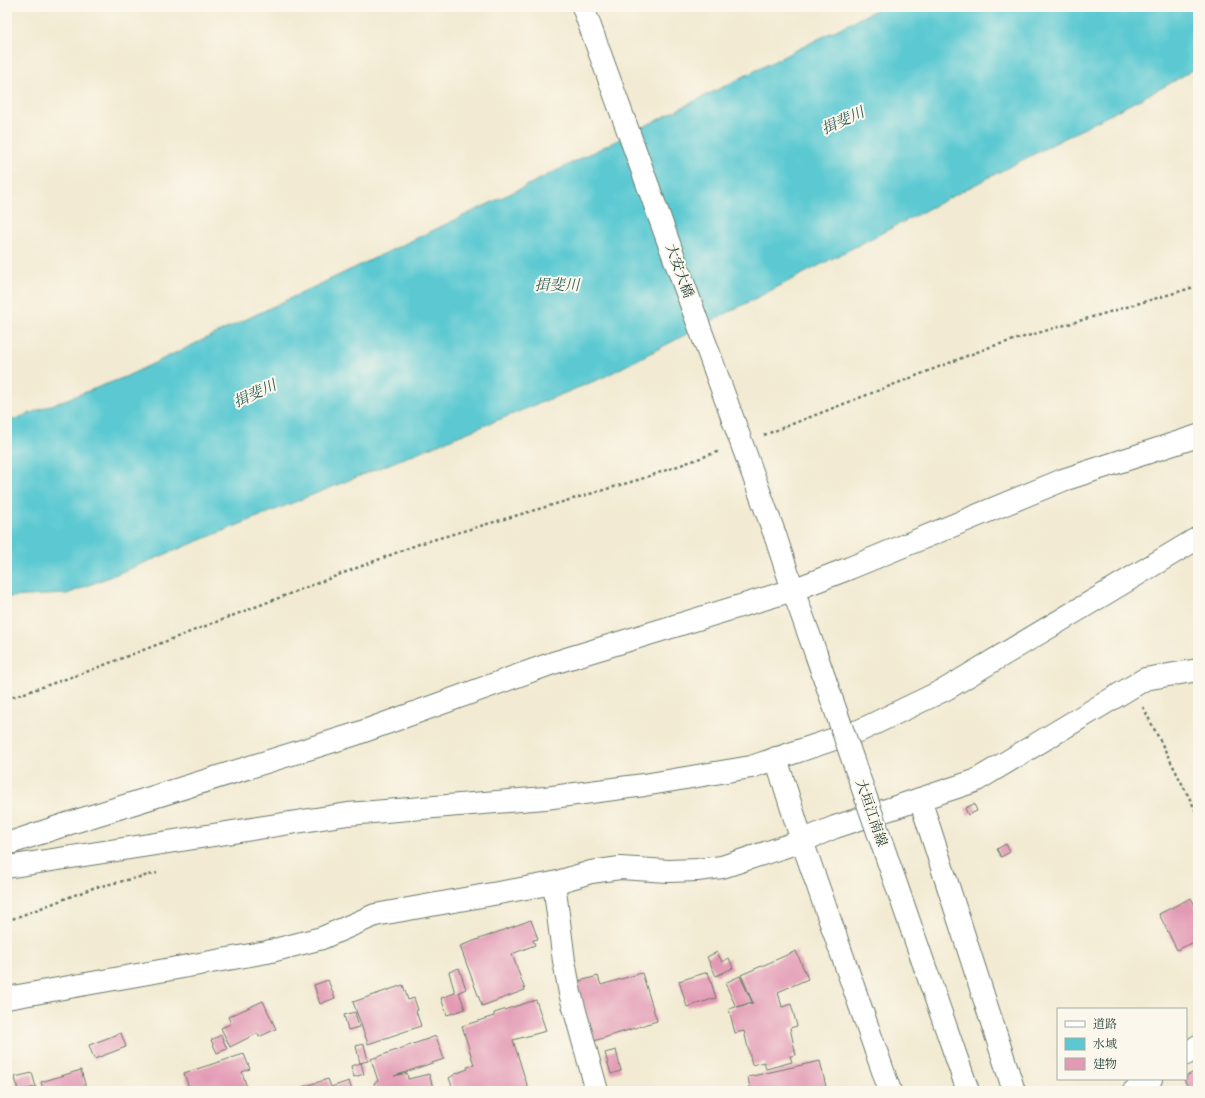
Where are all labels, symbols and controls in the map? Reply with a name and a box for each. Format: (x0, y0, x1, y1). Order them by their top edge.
water label: 揖斐川 (819, 102, 869, 139)
street label: 大安大橋 (661, 242, 697, 300)
water label: 揖斐川 (534, 276, 581, 295)
water label: 揖斐川 (231, 375, 281, 412)
street label: 大垣江南線 (851, 777, 891, 849)
legend (1057, 1008, 1187, 1080)
text: 道路 (1093, 1017, 1117, 1032)
text: 水域 (1093, 1037, 1117, 1052)
text: 建物 (1093, 1057, 1117, 1072)

